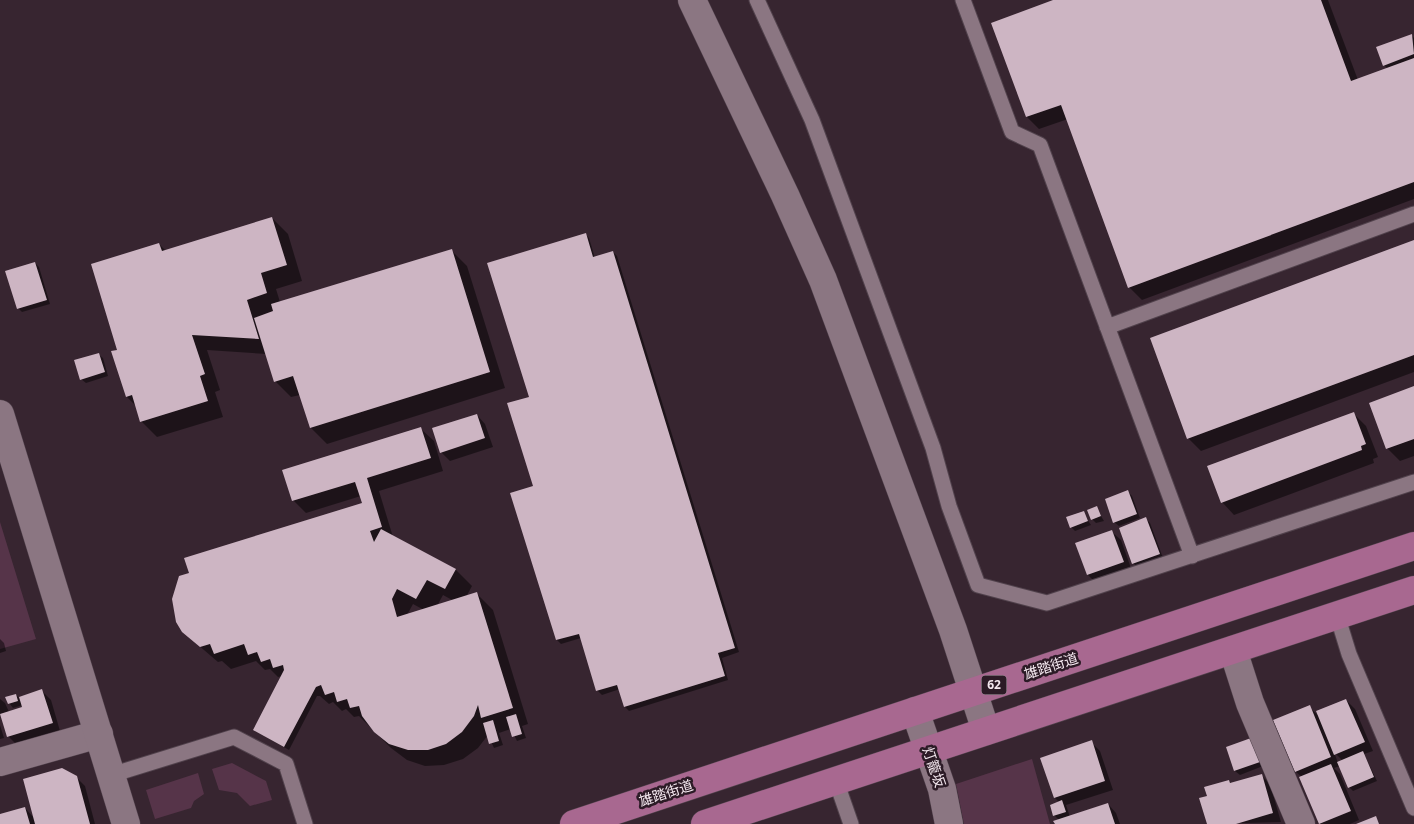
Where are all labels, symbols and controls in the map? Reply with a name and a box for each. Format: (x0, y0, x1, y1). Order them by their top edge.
street label: 雄踏街道 (1021, 648, 1080, 683)
road number: 62 (982, 676, 1006, 694)
street label: 灯籠坂 (919, 744, 950, 790)
street label: 雄踏街道 (636, 775, 695, 810)

